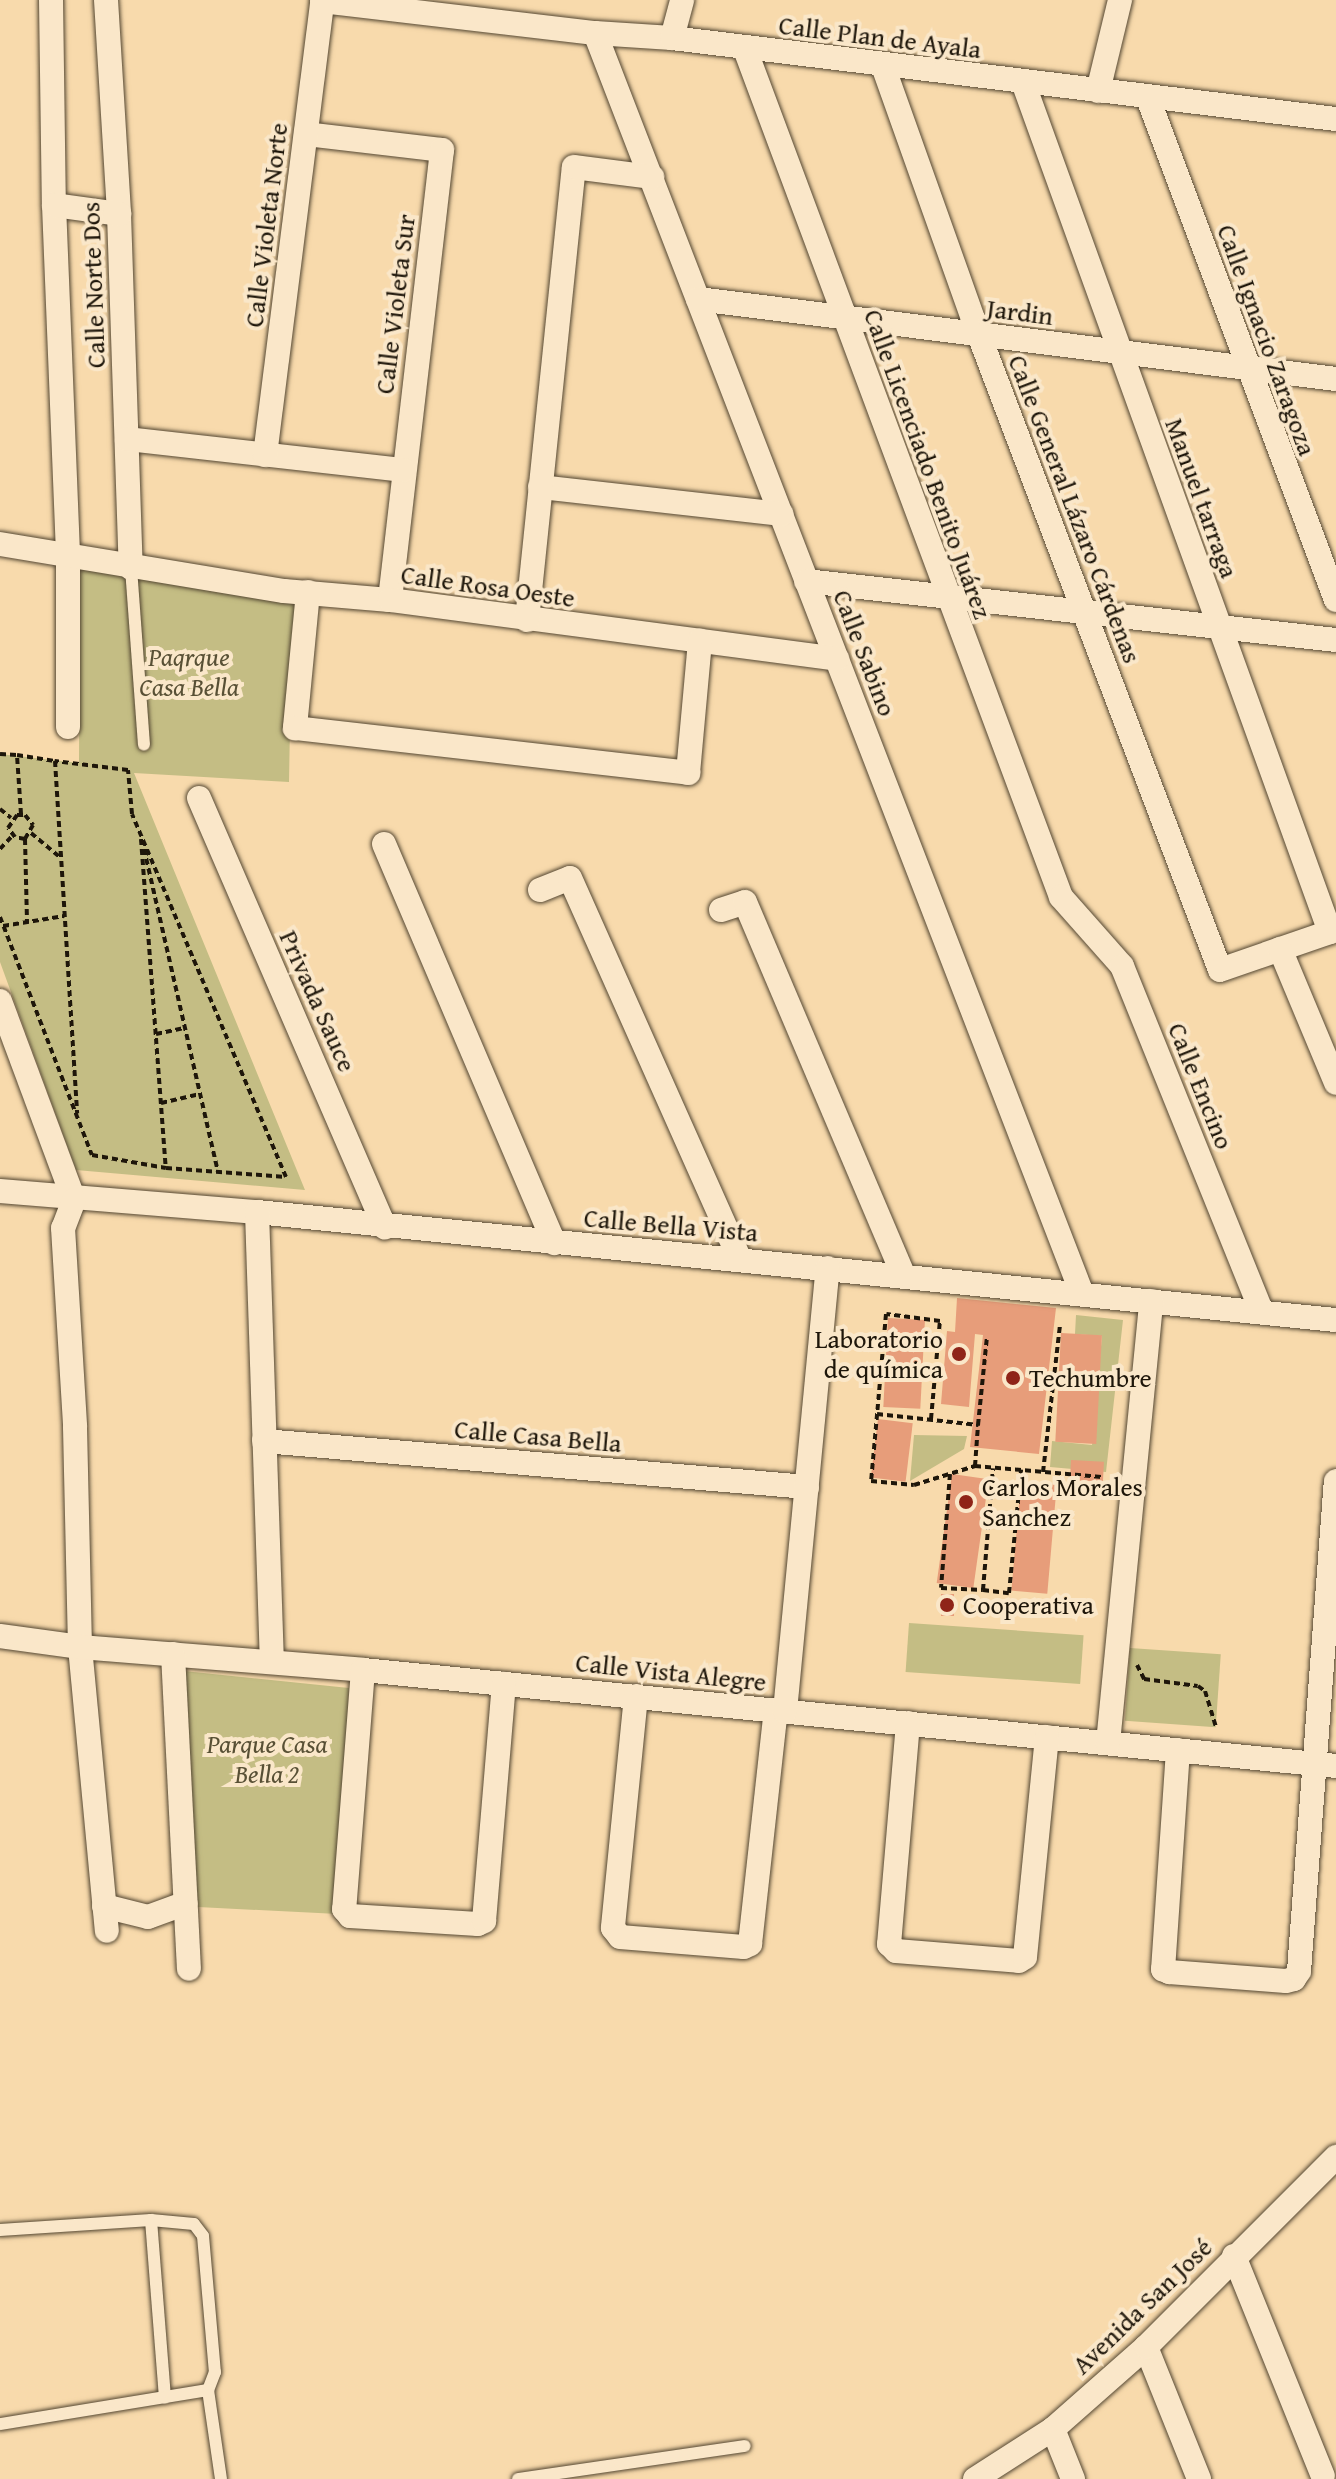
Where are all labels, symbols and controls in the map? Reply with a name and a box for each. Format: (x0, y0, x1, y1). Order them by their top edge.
street label: Calle Plan de Ayala (777, 9, 983, 65)
street label: Calle Violeta Norte (238, 121, 294, 329)
street label: Calle Norte Dos (75, 201, 111, 369)
street label: Calle Violeta Sur (369, 212, 421, 396)
street label: Calle Ignacio Zaragoza (1211, 220, 1323, 460)
street label: Jardin (985, 292, 1055, 332)
street label: Calle Licenciado Benito Juárez (857, 305, 999, 623)
street label: Calle General Lázaro Cárdenas (1002, 351, 1148, 667)
street label: Manuel tarraga (1159, 414, 1245, 582)
street label: Calle Rosa Oeste (399, 558, 577, 614)
street label: Calle Sabino (827, 586, 903, 720)
park label: Paqrque Casa Bella (139, 641, 239, 702)
street label: Privada Sauce (273, 926, 363, 1076)
street label: Calle Encino (1162, 1018, 1240, 1154)
street label: Calle Bella Vista (583, 1202, 759, 1248)
place label: Laboratorio de química (815, 1323, 943, 1384)
marker: Laboratorio de química (950, 1345, 968, 1363)
place label: Techumbre (1029, 1362, 1152, 1394)
marker: Techumbre (1004, 1369, 1022, 1387)
street label: Calle Casa Bella (453, 1413, 623, 1459)
place label: Carlos Morales Sanchez (982, 1471, 1143, 1532)
marker: Carlos Morales Sanchez (957, 1493, 975, 1511)
place label: Cooperativa (963, 1589, 1094, 1621)
marker: Cooperativa (938, 1596, 956, 1614)
street label: Calle Vista Alegre (574, 1646, 768, 1698)
park label: Parque Casa Bella 2 (207, 1728, 327, 1790)
street label: Avenida San José (1066, 2232, 1218, 2380)

